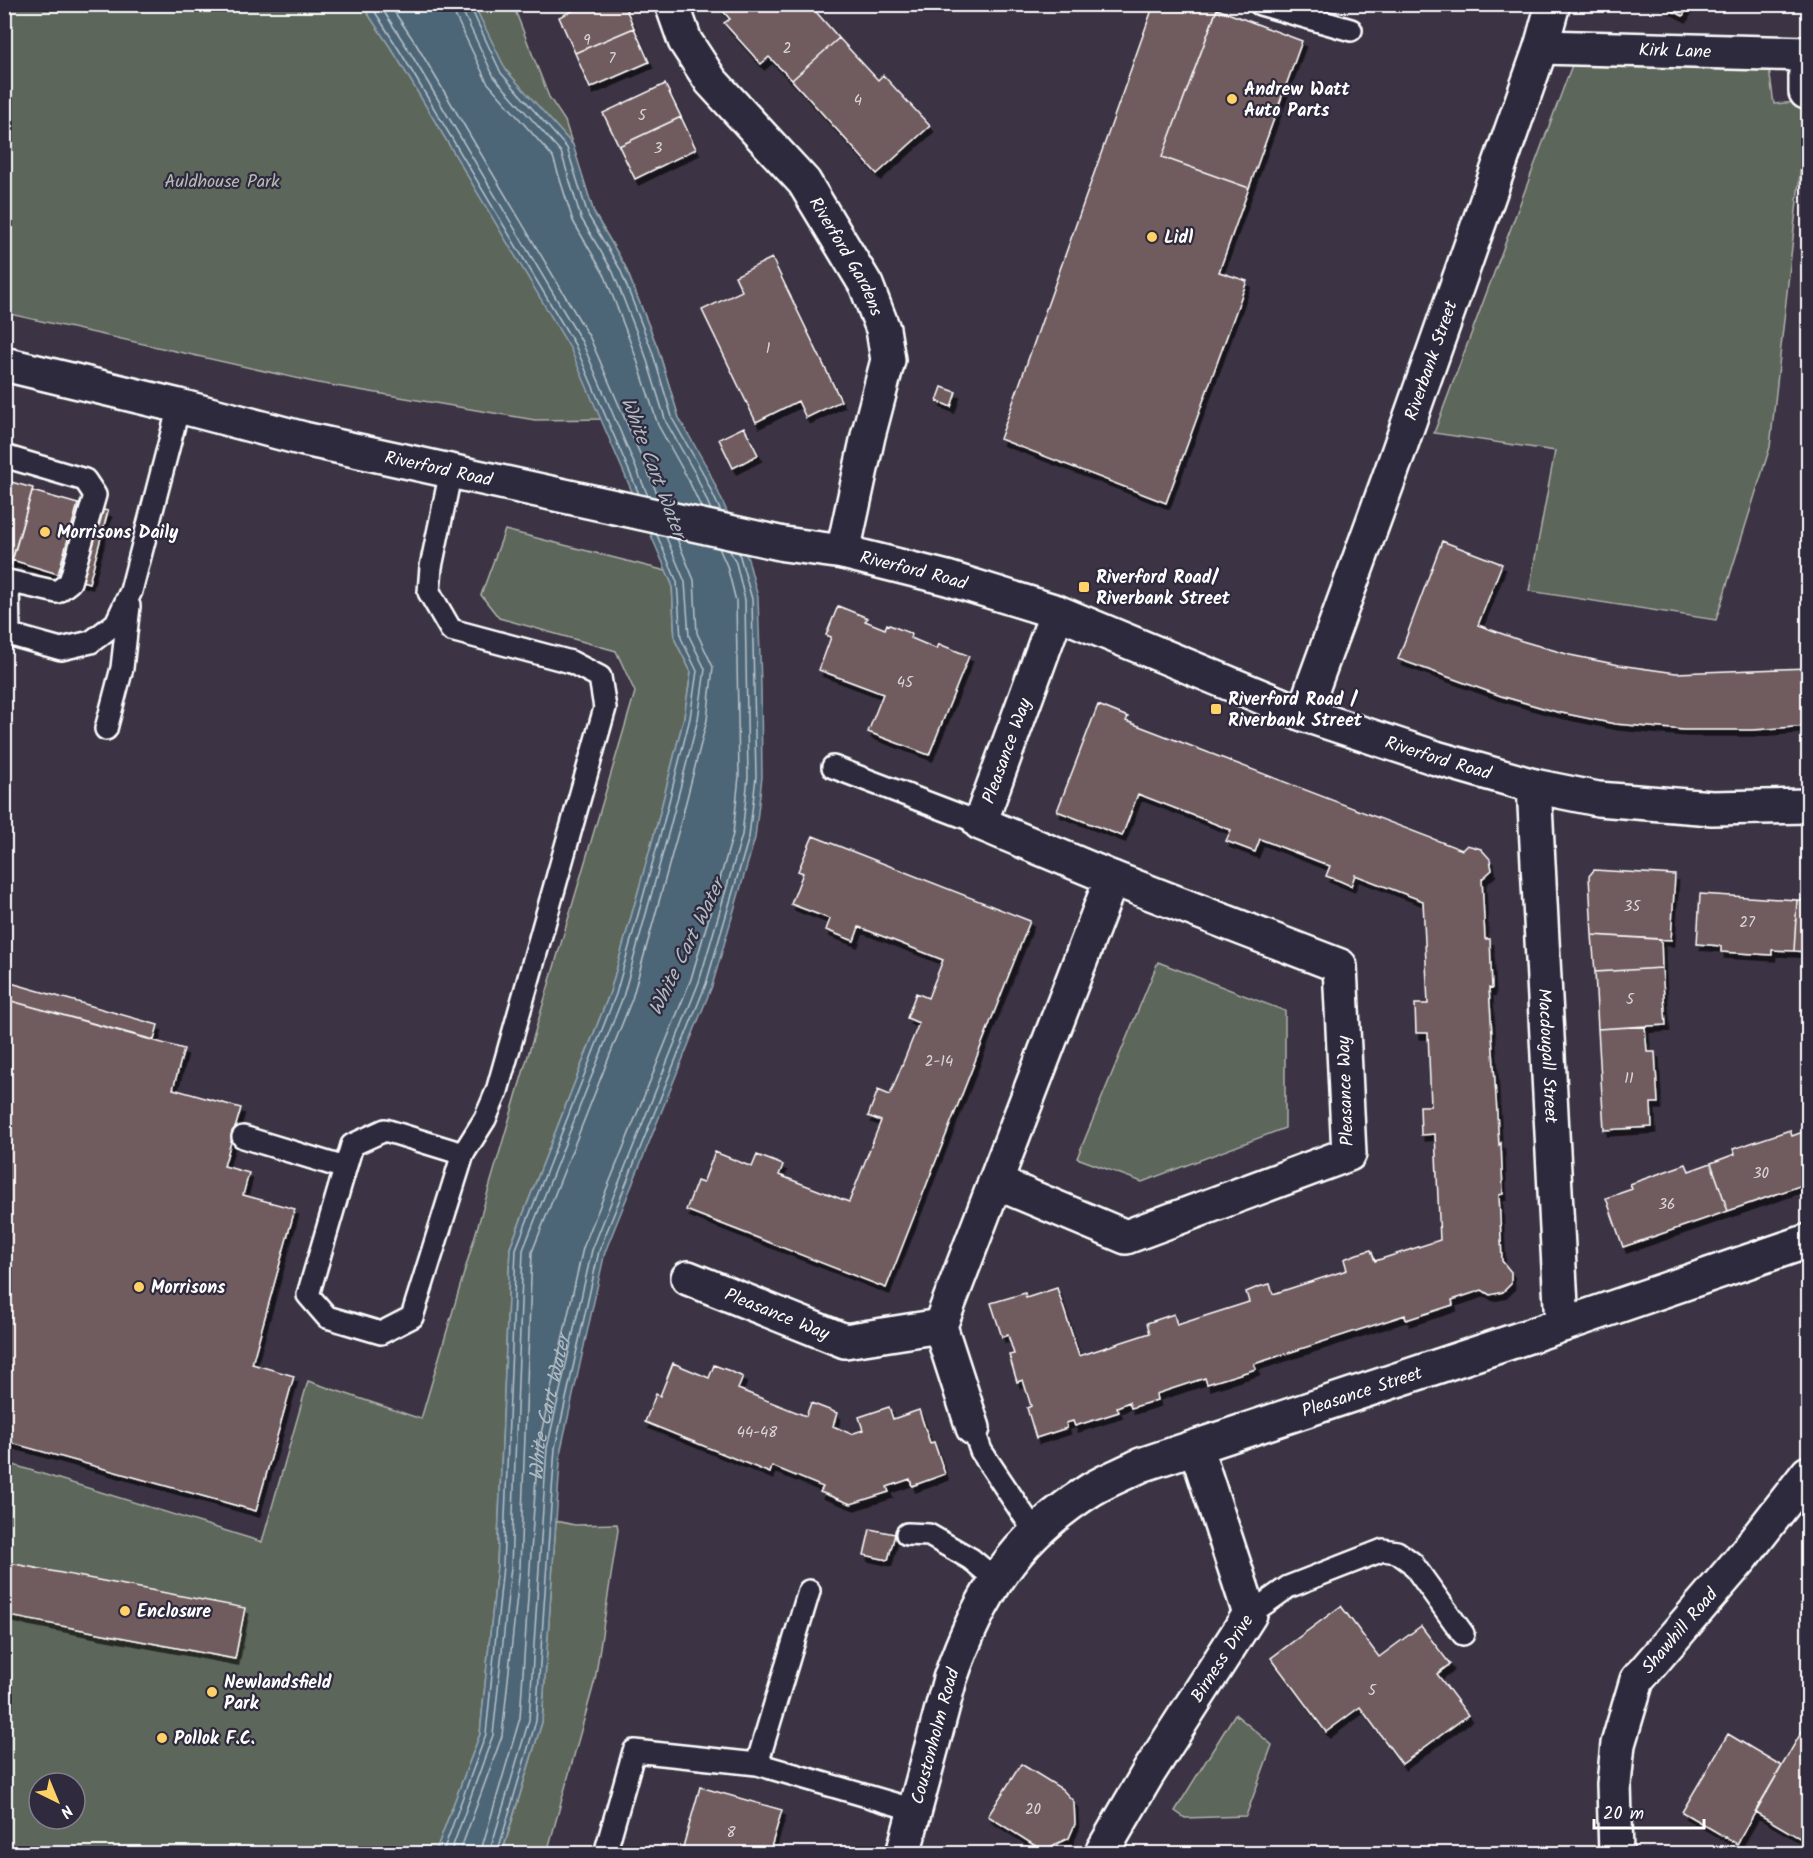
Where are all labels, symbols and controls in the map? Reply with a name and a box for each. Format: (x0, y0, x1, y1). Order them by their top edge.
house number: 9 (583, 29, 591, 53)
house number: 2 (783, 37, 791, 61)
street label: Kirk Lane (1638, 37, 1712, 67)
house number: 7 (609, 47, 617, 71)
place label: Andrew Watt Auto Parts (1244, 76, 1350, 126)
house number: 4 (854, 89, 862, 113)
marker: Andrew Watt Auto Parts (1225, 92, 1239, 106)
house number: 5 (638, 104, 647, 128)
house number: 3 (654, 137, 663, 161)
park label: Auldhouse Park (164, 168, 280, 197)
street label: Riverford Gardens (800, 192, 890, 321)
place label: Lidl (1164, 224, 1193, 253)
marker: Lidl (1145, 230, 1159, 244)
street label: Riverbank Street (1398, 296, 1467, 425)
house number: 1 (766, 337, 771, 361)
water label: White Cart Water (611, 393, 695, 547)
street label: Riverford Road (382, 444, 496, 496)
place label: Morrisons Daily (57, 519, 179, 548)
marker: Morrisons Daily (38, 525, 52, 539)
street label: Riverford Road (857, 544, 971, 600)
place label: Riverford Road/ Riverbank Street (1096, 564, 1231, 614)
marker: Riverford Road/ Riverbank Street (1077, 580, 1091, 594)
house number: 45 (897, 671, 914, 695)
place label: Riverford Road / Riverbank Street (1228, 686, 1363, 736)
street label: Pleasance Way (975, 694, 1041, 808)
marker: Riverford Road / Riverbank Street (1209, 702, 1223, 716)
street label: Riverford Road (1381, 729, 1495, 789)
water label: White Cart Water (641, 870, 737, 1021)
house number: 35 (1624, 895, 1641, 919)
house number: 27 (1739, 911, 1756, 935)
street label: Macdougall Street (1529, 987, 1565, 1125)
house number: 5 (1626, 988, 1635, 1012)
street label: Pleasance Way (1330, 1035, 1363, 1147)
house number: 2-14 (925, 1050, 953, 1074)
house number: 11 (1624, 1067, 1634, 1091)
house number: 30 (1753, 1162, 1770, 1186)
house number: 36 (1659, 1193, 1675, 1217)
place label: Morrisons (151, 1274, 226, 1303)
marker: Morrisons (132, 1280, 146, 1294)
street label: Pleasance Way (720, 1281, 834, 1349)
water label: White Cart Water (522, 1328, 582, 1482)
street label: Pleasance Street (1298, 1359, 1427, 1427)
house number: 44-48 (737, 1421, 778, 1445)
street label: Shawhill Road (1635, 1581, 1727, 1681)
place label: Enclosure (137, 1598, 211, 1627)
marker: Enclosure (118, 1604, 132, 1618)
street label: Birness Drive (1184, 1609, 1262, 1709)
street label: Coustonholm Road (904, 1663, 969, 1808)
place label: Newlandsfield Park (224, 1669, 332, 1719)
house number: 5 (1368, 1679, 1377, 1703)
marker: Newlandsfield Park (205, 1685, 219, 1699)
place label: Pollok F.C. (174, 1725, 255, 1754)
marker: Pollok F.C. (155, 1731, 169, 1745)
north arrow (27, 1771, 87, 1831)
scale bar (1594, 1792, 1704, 1830)
text: N (54, 1798, 78, 1823)
house number: 20 (1025, 1798, 1042, 1822)
text: 20 m (1603, 1800, 1644, 1829)
house number: 8 (726, 1821, 736, 1845)

